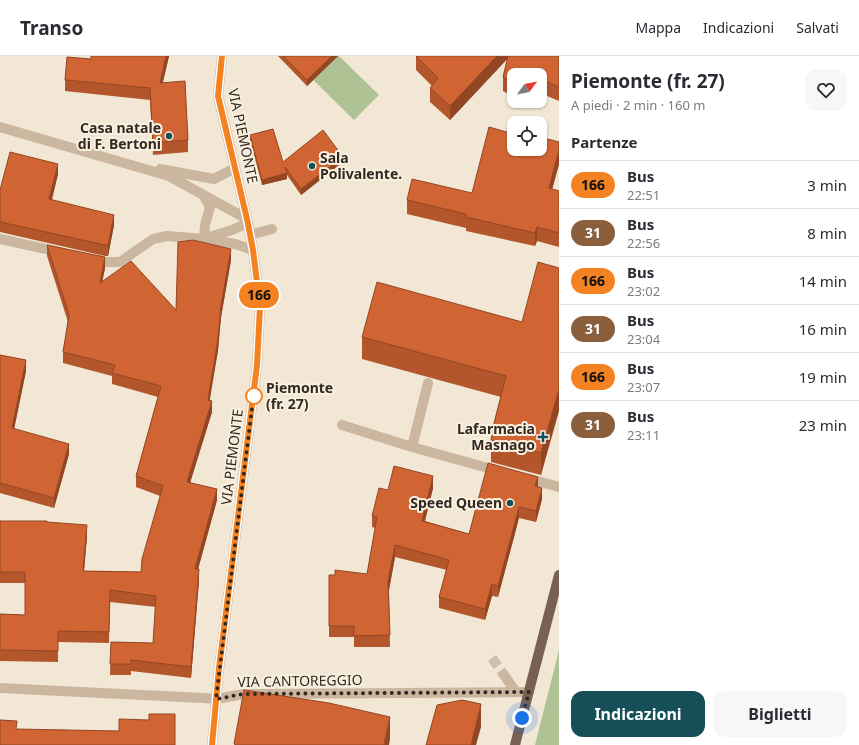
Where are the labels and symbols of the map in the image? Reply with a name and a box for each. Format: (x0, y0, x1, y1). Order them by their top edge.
north arrow (507, 68, 547, 108)
street label: VIA PIEMONTE (224, 87, 263, 185)
place label: Casa natale di F. Bertoni (78, 118, 161, 153)
marker: Casa natale di F. Bertoni (164, 131, 174, 141)
place label: Sala Polivalente. (320, 148, 402, 183)
marker: Sala Polivalente. (307, 161, 317, 171)
line badge: 166 (236, 282, 282, 308)
place label: Piemonte (fr. 27) (266, 378, 333, 413)
marker: Piemonte (fr. 27) (245, 387, 263, 405)
street label: VIA PIEMONTE (216, 408, 247, 506)
place label: Lafarmacia Masnago (457, 419, 535, 454)
marker: Lafarmacia Masnago (538, 432, 548, 442)
place label: Speed Queen (410, 493, 502, 512)
marker: Speed Queen (505, 498, 515, 508)
street label: VIA CANTOREGGIO (237, 670, 363, 691)
your location (512, 708, 532, 728)

